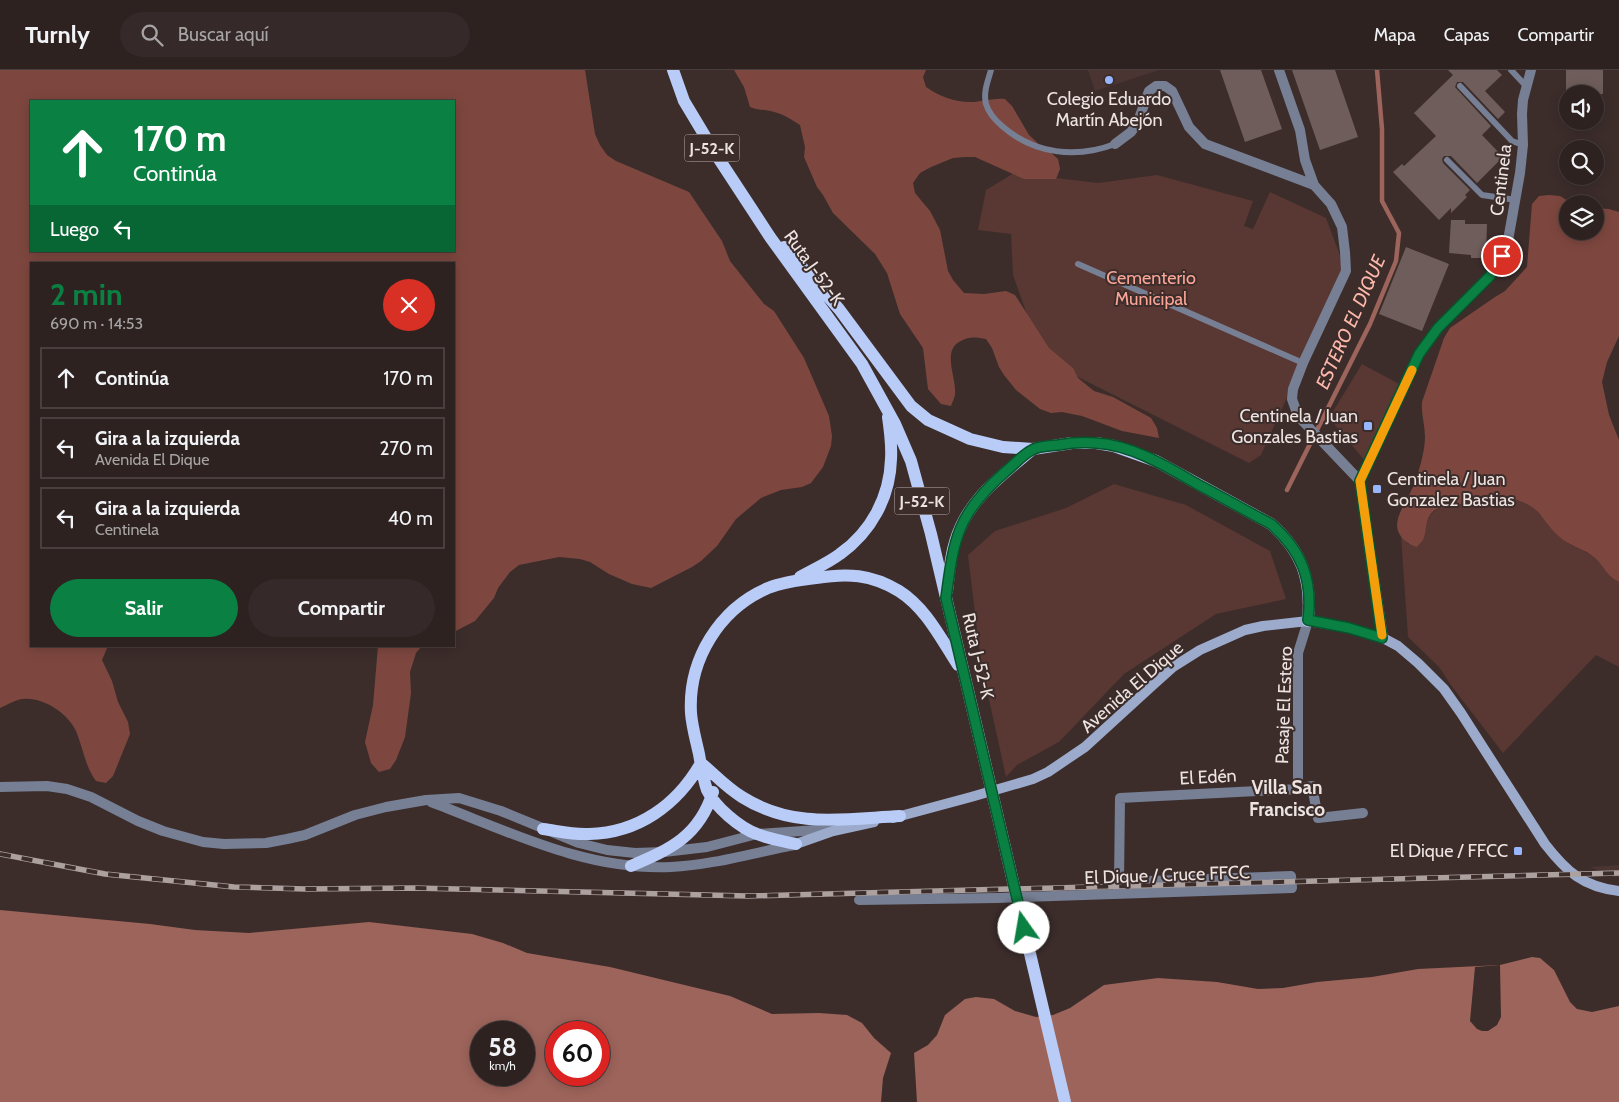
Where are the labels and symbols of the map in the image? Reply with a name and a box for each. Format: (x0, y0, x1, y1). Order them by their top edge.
marker: Colegio Eduardo Martín Abejón (1103, 74, 1115, 86)
place label: Colegio Eduardo Martín Abejón (1047, 88, 1171, 131)
road number: J-52-K (684, 134, 740, 162)
street label: Centinela (1486, 143, 1516, 217)
street label: Ruta J-52-K (779, 226, 849, 311)
pin (1481, 235, 1523, 277)
water label: ESTERO EL DIQUE (1311, 251, 1391, 393)
park label: Cementerio Municipal (1106, 267, 1196, 310)
place label: Centinela / Juan Gonzales Bastias (1231, 405, 1358, 448)
marker: Centinela / Juan Gonzales Bastias (1362, 420, 1374, 432)
place label: Centinela / Juan Gonzalez Bastias (1387, 468, 1515, 511)
marker: Centinela / Juan Gonzalez Bastias (1371, 483, 1383, 495)
road number: J-52-K (894, 488, 950, 514)
street label: Ruta J-52-K (957, 611, 999, 702)
street label: Avenida El Dique (1076, 636, 1188, 738)
street label: Pasaje El Estero (1271, 646, 1297, 764)
street label: El Edén (1179, 765, 1237, 789)
district label: Villa San Francisco (1249, 776, 1325, 821)
place label: El Dique / FFCC (1390, 840, 1508, 862)
marker: El Dique / FFCC (1512, 845, 1524, 857)
street label: El Dique / Cruce FFCC (1084, 861, 1250, 889)
position arrow (997, 901, 1049, 953)
speed limit sign: 60 (545, 1021, 610, 1086)

